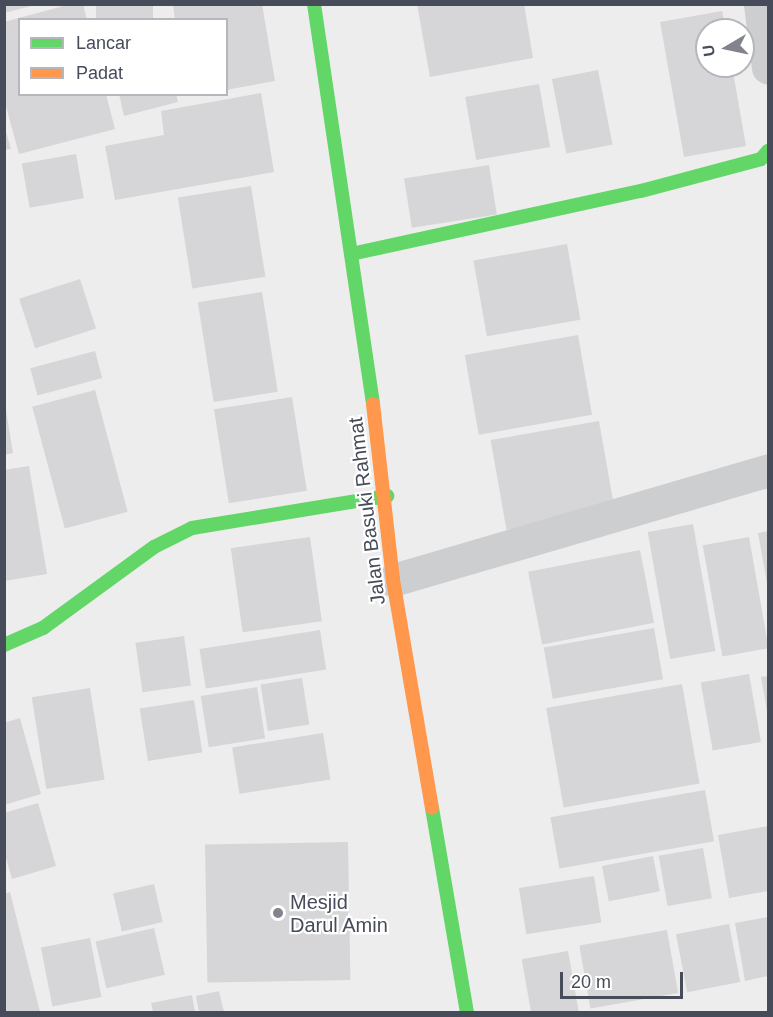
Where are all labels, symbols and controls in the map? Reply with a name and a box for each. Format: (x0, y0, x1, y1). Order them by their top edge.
legend (18, 18, 228, 96)
north arrow (695, 18, 755, 78)
text: Lancar (76, 33, 131, 53)
text: U (699, 44, 718, 58)
text: Padat (76, 63, 123, 83)
street label: Jalan Basuki Rahmat (344, 416, 390, 606)
place label: Mesjid Darul Amin (290, 890, 389, 937)
marker: Mesjid Darul Amin (271, 906, 285, 920)
scale bar (563, 960, 686, 998)
text: 20 m (571, 972, 611, 992)

